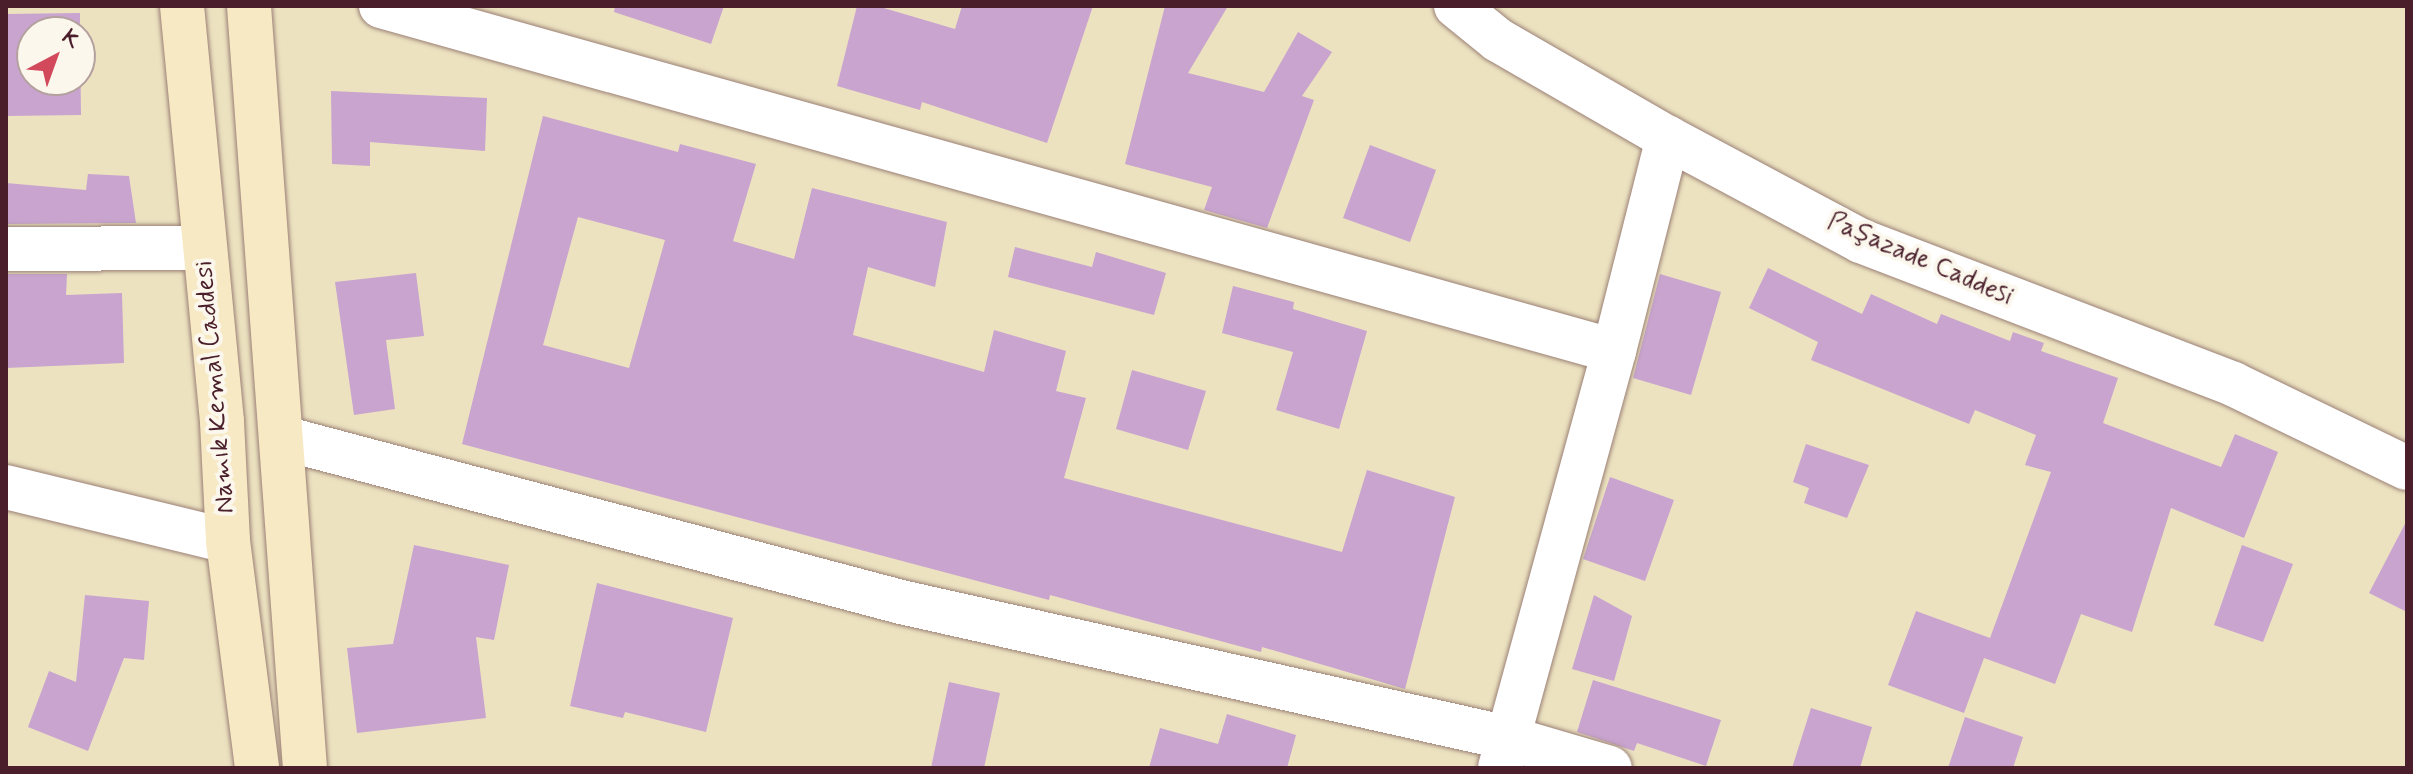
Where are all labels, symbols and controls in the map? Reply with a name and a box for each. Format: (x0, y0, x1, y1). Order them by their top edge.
north arrow (16, 16, 96, 96)
text: K (55, 24, 85, 55)
street label: Paşazade Caddesi (1820, 206, 2020, 314)
street label: Namık Kemal Caddesi (189, 260, 243, 514)

